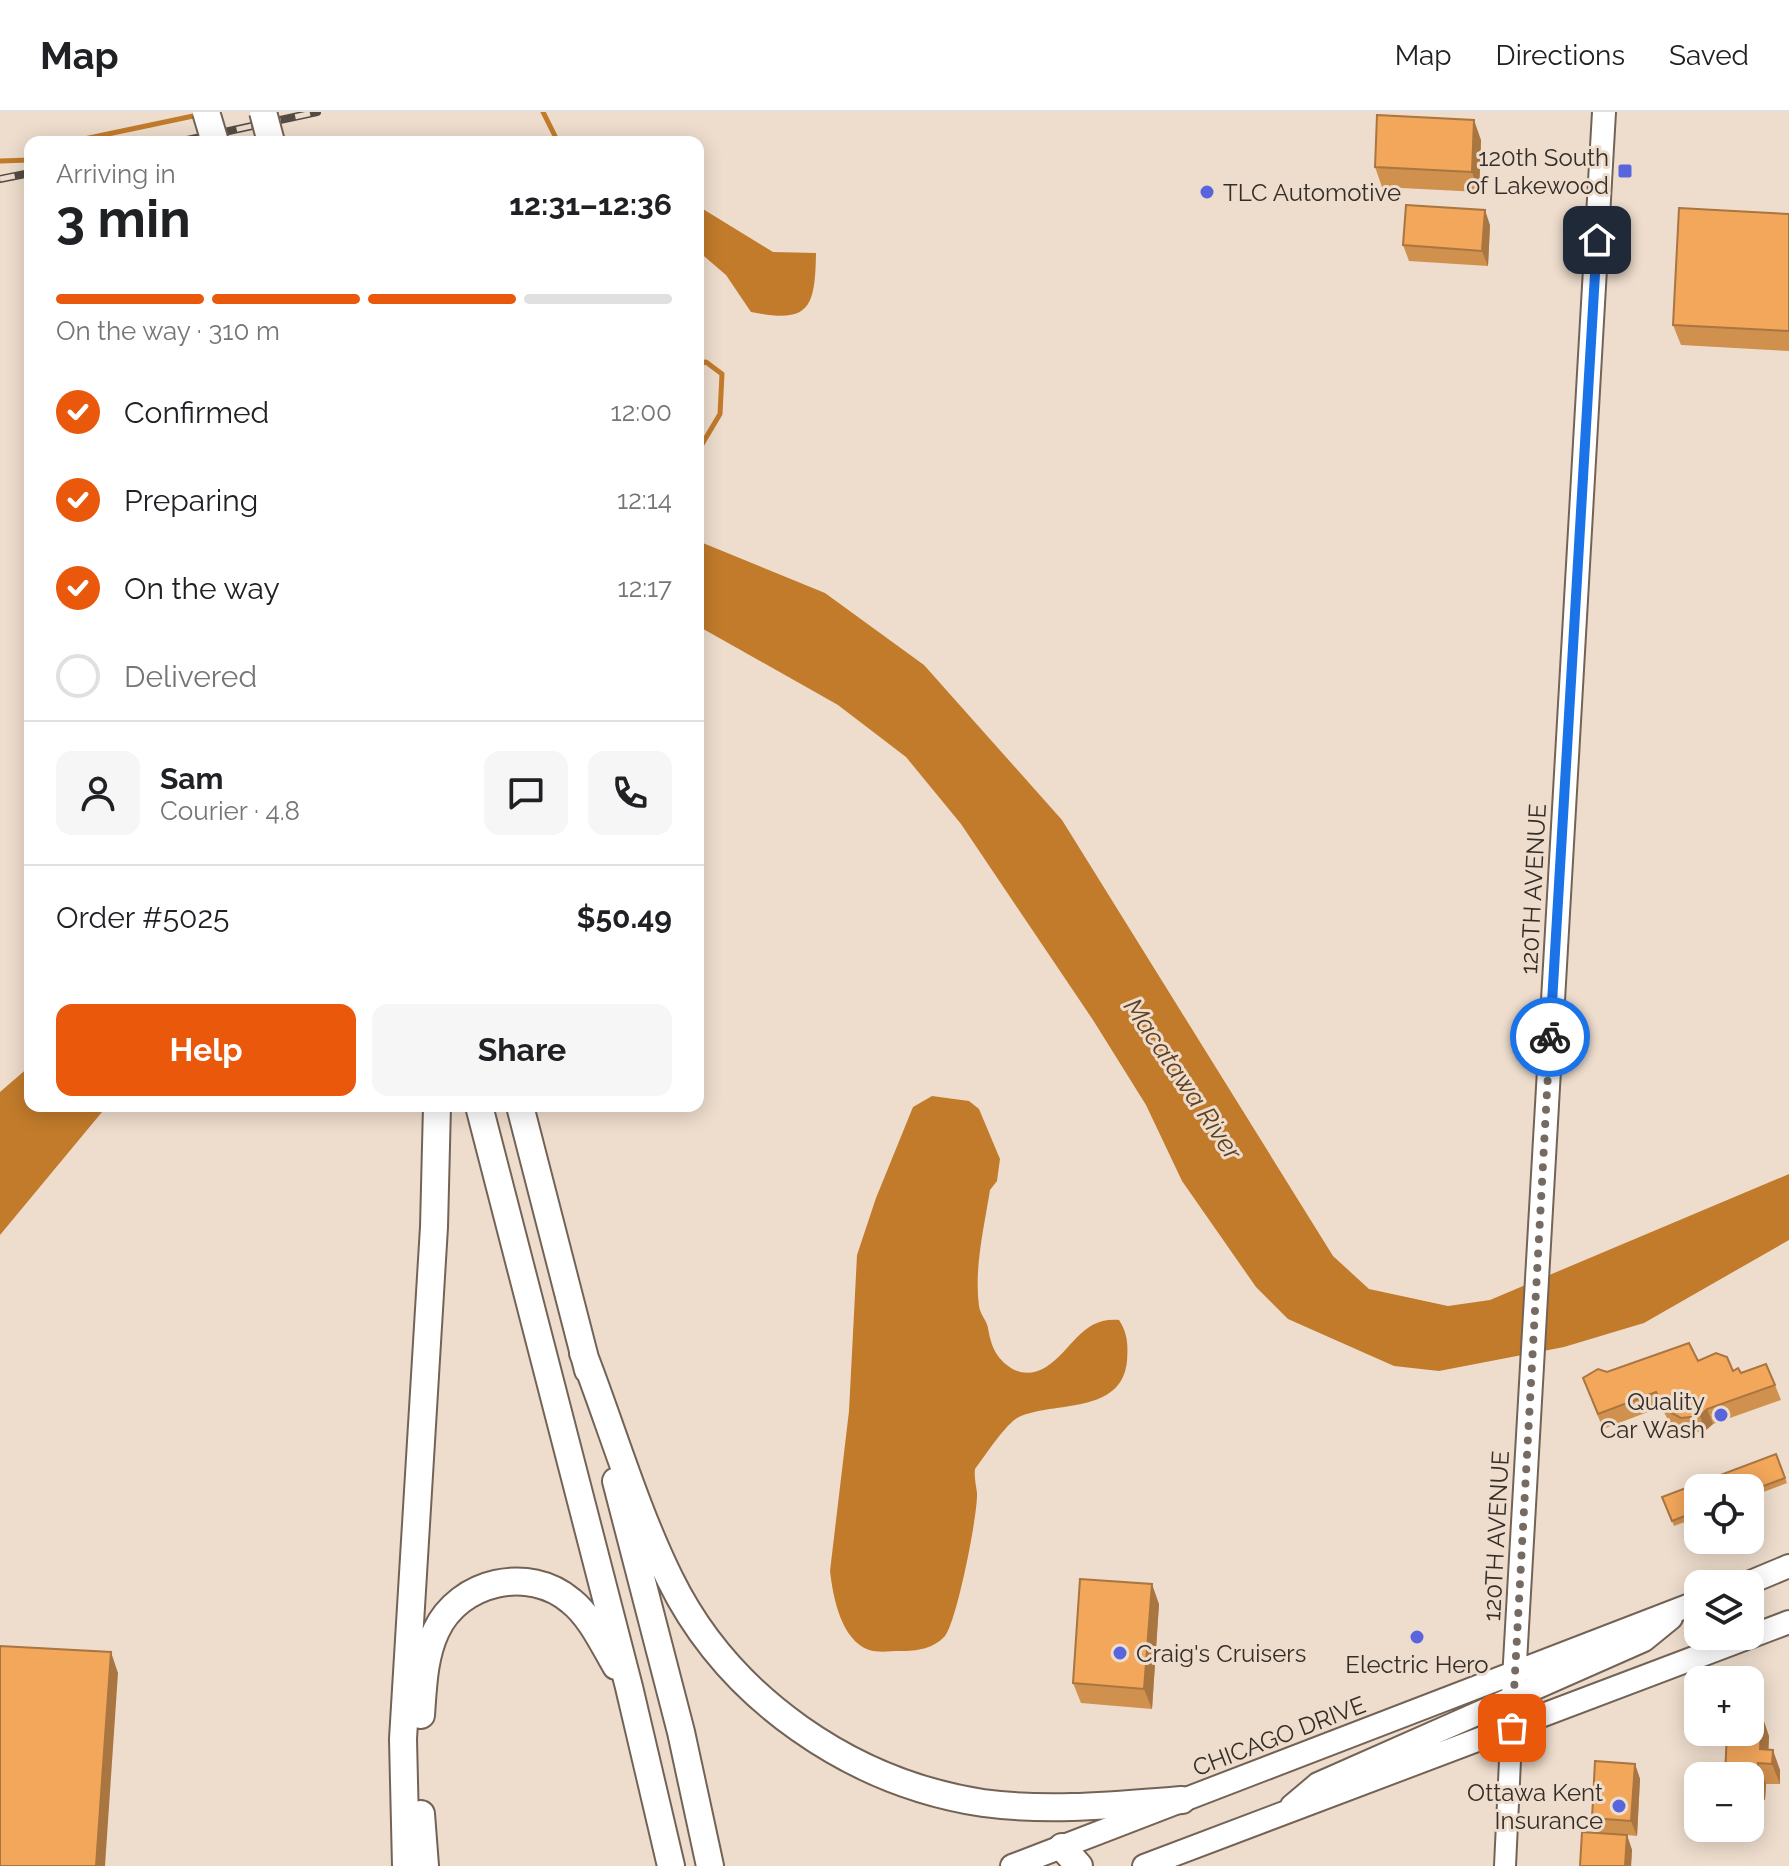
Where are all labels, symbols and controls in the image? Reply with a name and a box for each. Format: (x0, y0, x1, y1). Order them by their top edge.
text: Map (40, 33, 119, 78)
text: Map (1395, 39, 1452, 72)
text: Directions (1496, 39, 1625, 72)
text: Saved (1669, 39, 1749, 72)
place label: 120th South of Lakewood (1466, 143, 1609, 200)
text: Arriving in (56, 159, 176, 189)
marker: 120th South of Lakewood (1616, 162, 1634, 180)
place label: TLC Automotive (1223, 178, 1401, 207)
marker: TLC Automotive (1198, 183, 1216, 201)
text: 12:31–12:36 (509, 187, 672, 222)
text: 3 min (56, 188, 191, 249)
pin (1563, 206, 1631, 274)
icon: home (1575, 218, 1619, 262)
text: On the way · 310 m (56, 316, 280, 346)
icon: check (56, 390, 100, 434)
text: Confirmed (124, 395, 269, 430)
text: 12:00 (611, 397, 672, 427)
icon: check (56, 478, 100, 522)
text: Preparing (124, 483, 258, 518)
text: 12:14 (617, 485, 672, 515)
icon: check (56, 566, 100, 610)
text: On the way (124, 571, 280, 606)
text: 12:17 (618, 573, 672, 603)
text: Delivered (124, 659, 257, 694)
button: person (56, 751, 140, 835)
button: chat (484, 751, 568, 835)
button: phone (588, 751, 672, 835)
text: Sam (160, 761, 223, 796)
text: Courier · 4.8 (160, 796, 300, 826)
street label: 120TH AVENUE (1514, 803, 1552, 975)
text: Order #5025 (56, 900, 229, 935)
text: $50.49 (576, 900, 672, 935)
water label: Macatawa River (1118, 992, 1249, 1166)
courier (1510, 997, 1590, 1077)
button: Help (56, 1004, 356, 1096)
button: Share (372, 1004, 672, 1096)
icon: bike (1528, 1015, 1572, 1059)
place label: Quality Car Wash (1600, 1387, 1705, 1444)
marker: Quality Car Wash (1712, 1406, 1730, 1424)
street label: 120TH AVENUE (1477, 1450, 1515, 1622)
map controls (1684, 1474, 1764, 1842)
button: locate (1684, 1474, 1764, 1554)
button: layers (1684, 1570, 1764, 1650)
marker: Electric Hero (1408, 1628, 1426, 1646)
place label: Craig's Cruisers (1136, 1639, 1306, 1668)
marker: Craig's Cruisers (1111, 1644, 1129, 1662)
place label: Electric Hero (1345, 1650, 1489, 1679)
button: + (1684, 1666, 1764, 1746)
street label: CHICAGO DRIVE (1188, 1690, 1370, 1782)
pin (1478, 1694, 1546, 1762)
icon: bag (1490, 1706, 1534, 1750)
button: − (1684, 1762, 1764, 1842)
place label: Ottawa Kent Insurance (1467, 1778, 1603, 1835)
marker: Ottawa Kent Insurance (1610, 1797, 1628, 1815)

